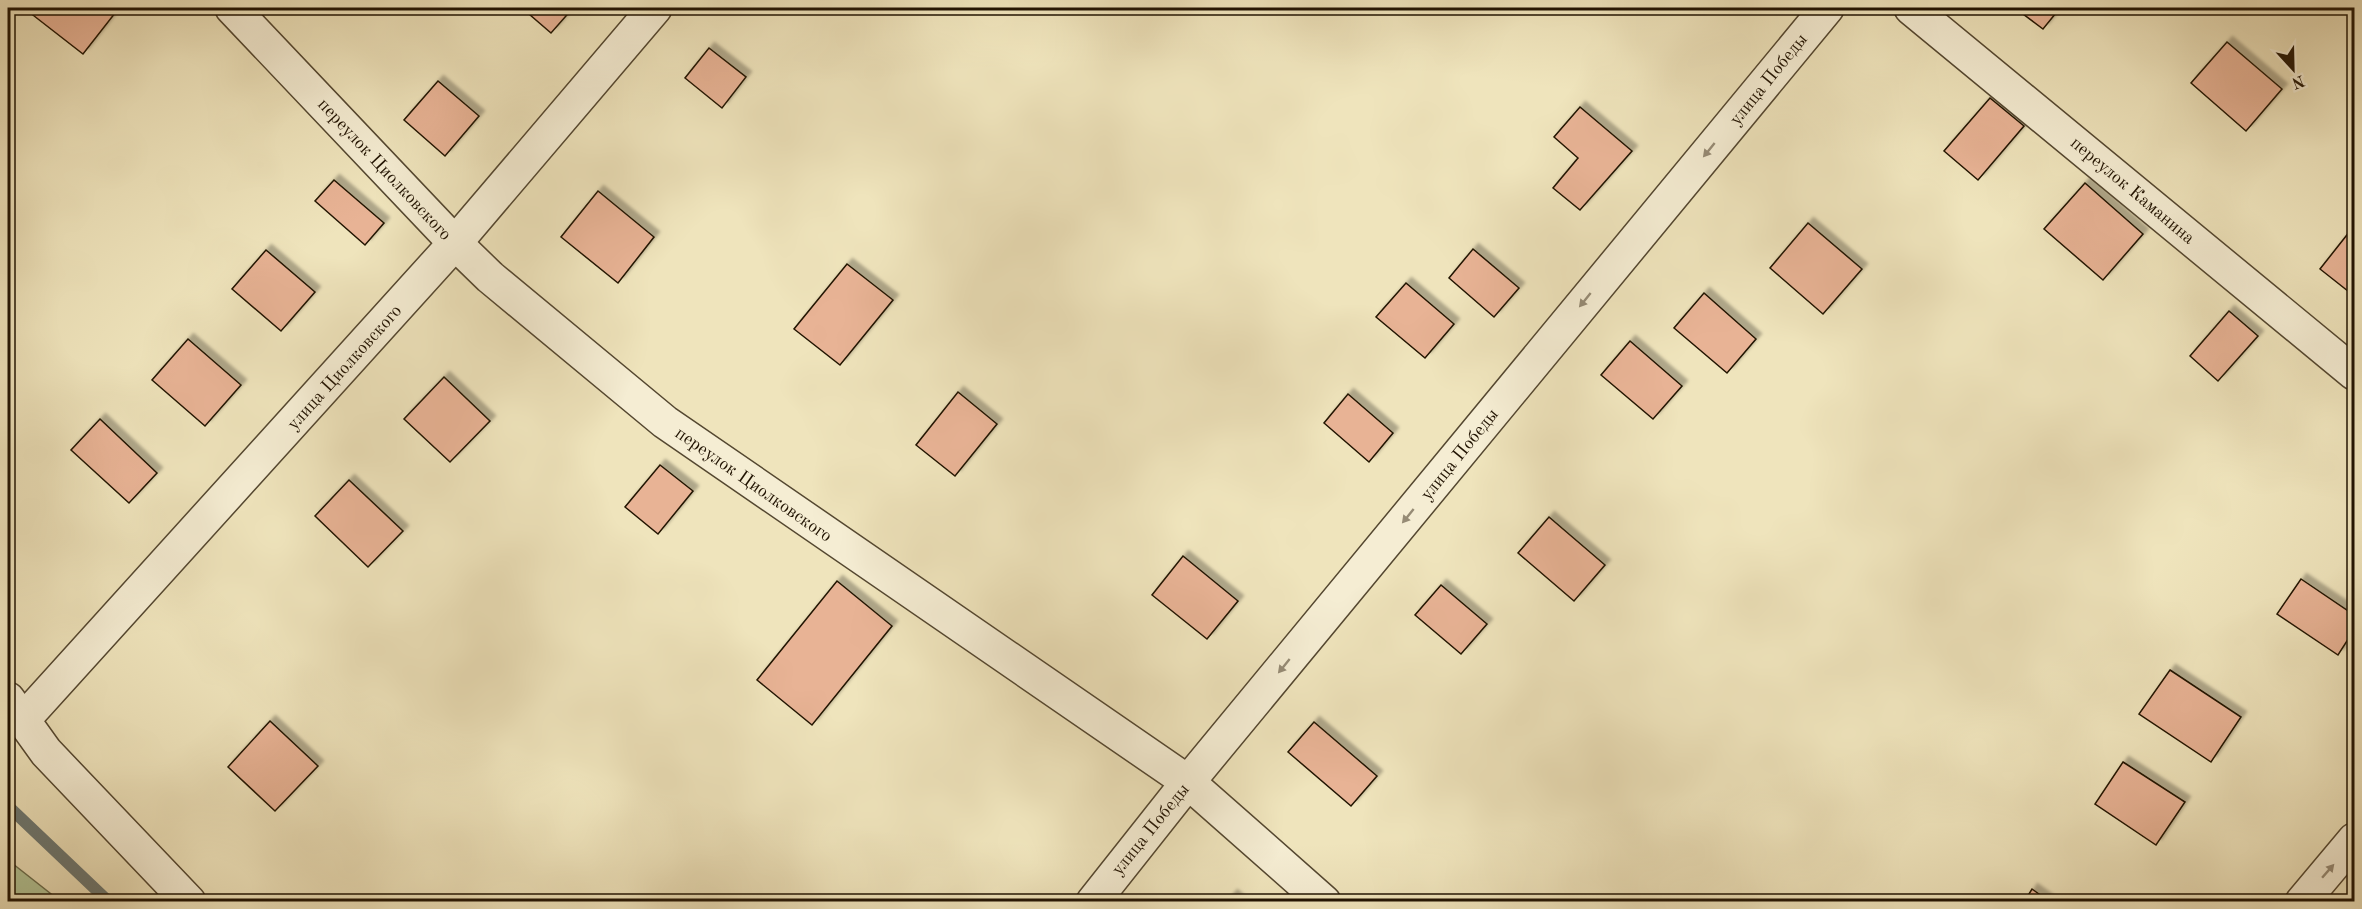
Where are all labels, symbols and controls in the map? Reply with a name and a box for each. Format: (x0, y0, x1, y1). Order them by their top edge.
street label: улица Победы (1727, 30, 1811, 129)
north arrow (2263, 39, 2323, 99)
text: N (2288, 71, 2307, 91)
street label: переулок Циолковского (314, 95, 455, 244)
street label: переулок Каманина (2067, 134, 2198, 248)
one-way arrow (1703, 142, 1716, 158)
one-way arrow (1579, 292, 1592, 308)
street label: улица Циолковского (284, 302, 405, 434)
street label: улица Победы (1418, 405, 1502, 504)
street label: переулок Циолковского (672, 424, 835, 546)
one-way arrow (1401, 508, 1414, 524)
one-way arrow (1277, 658, 1290, 674)
street label: улица Победы (1109, 780, 1193, 879)
one-way arrow (2321, 864, 2334, 879)

